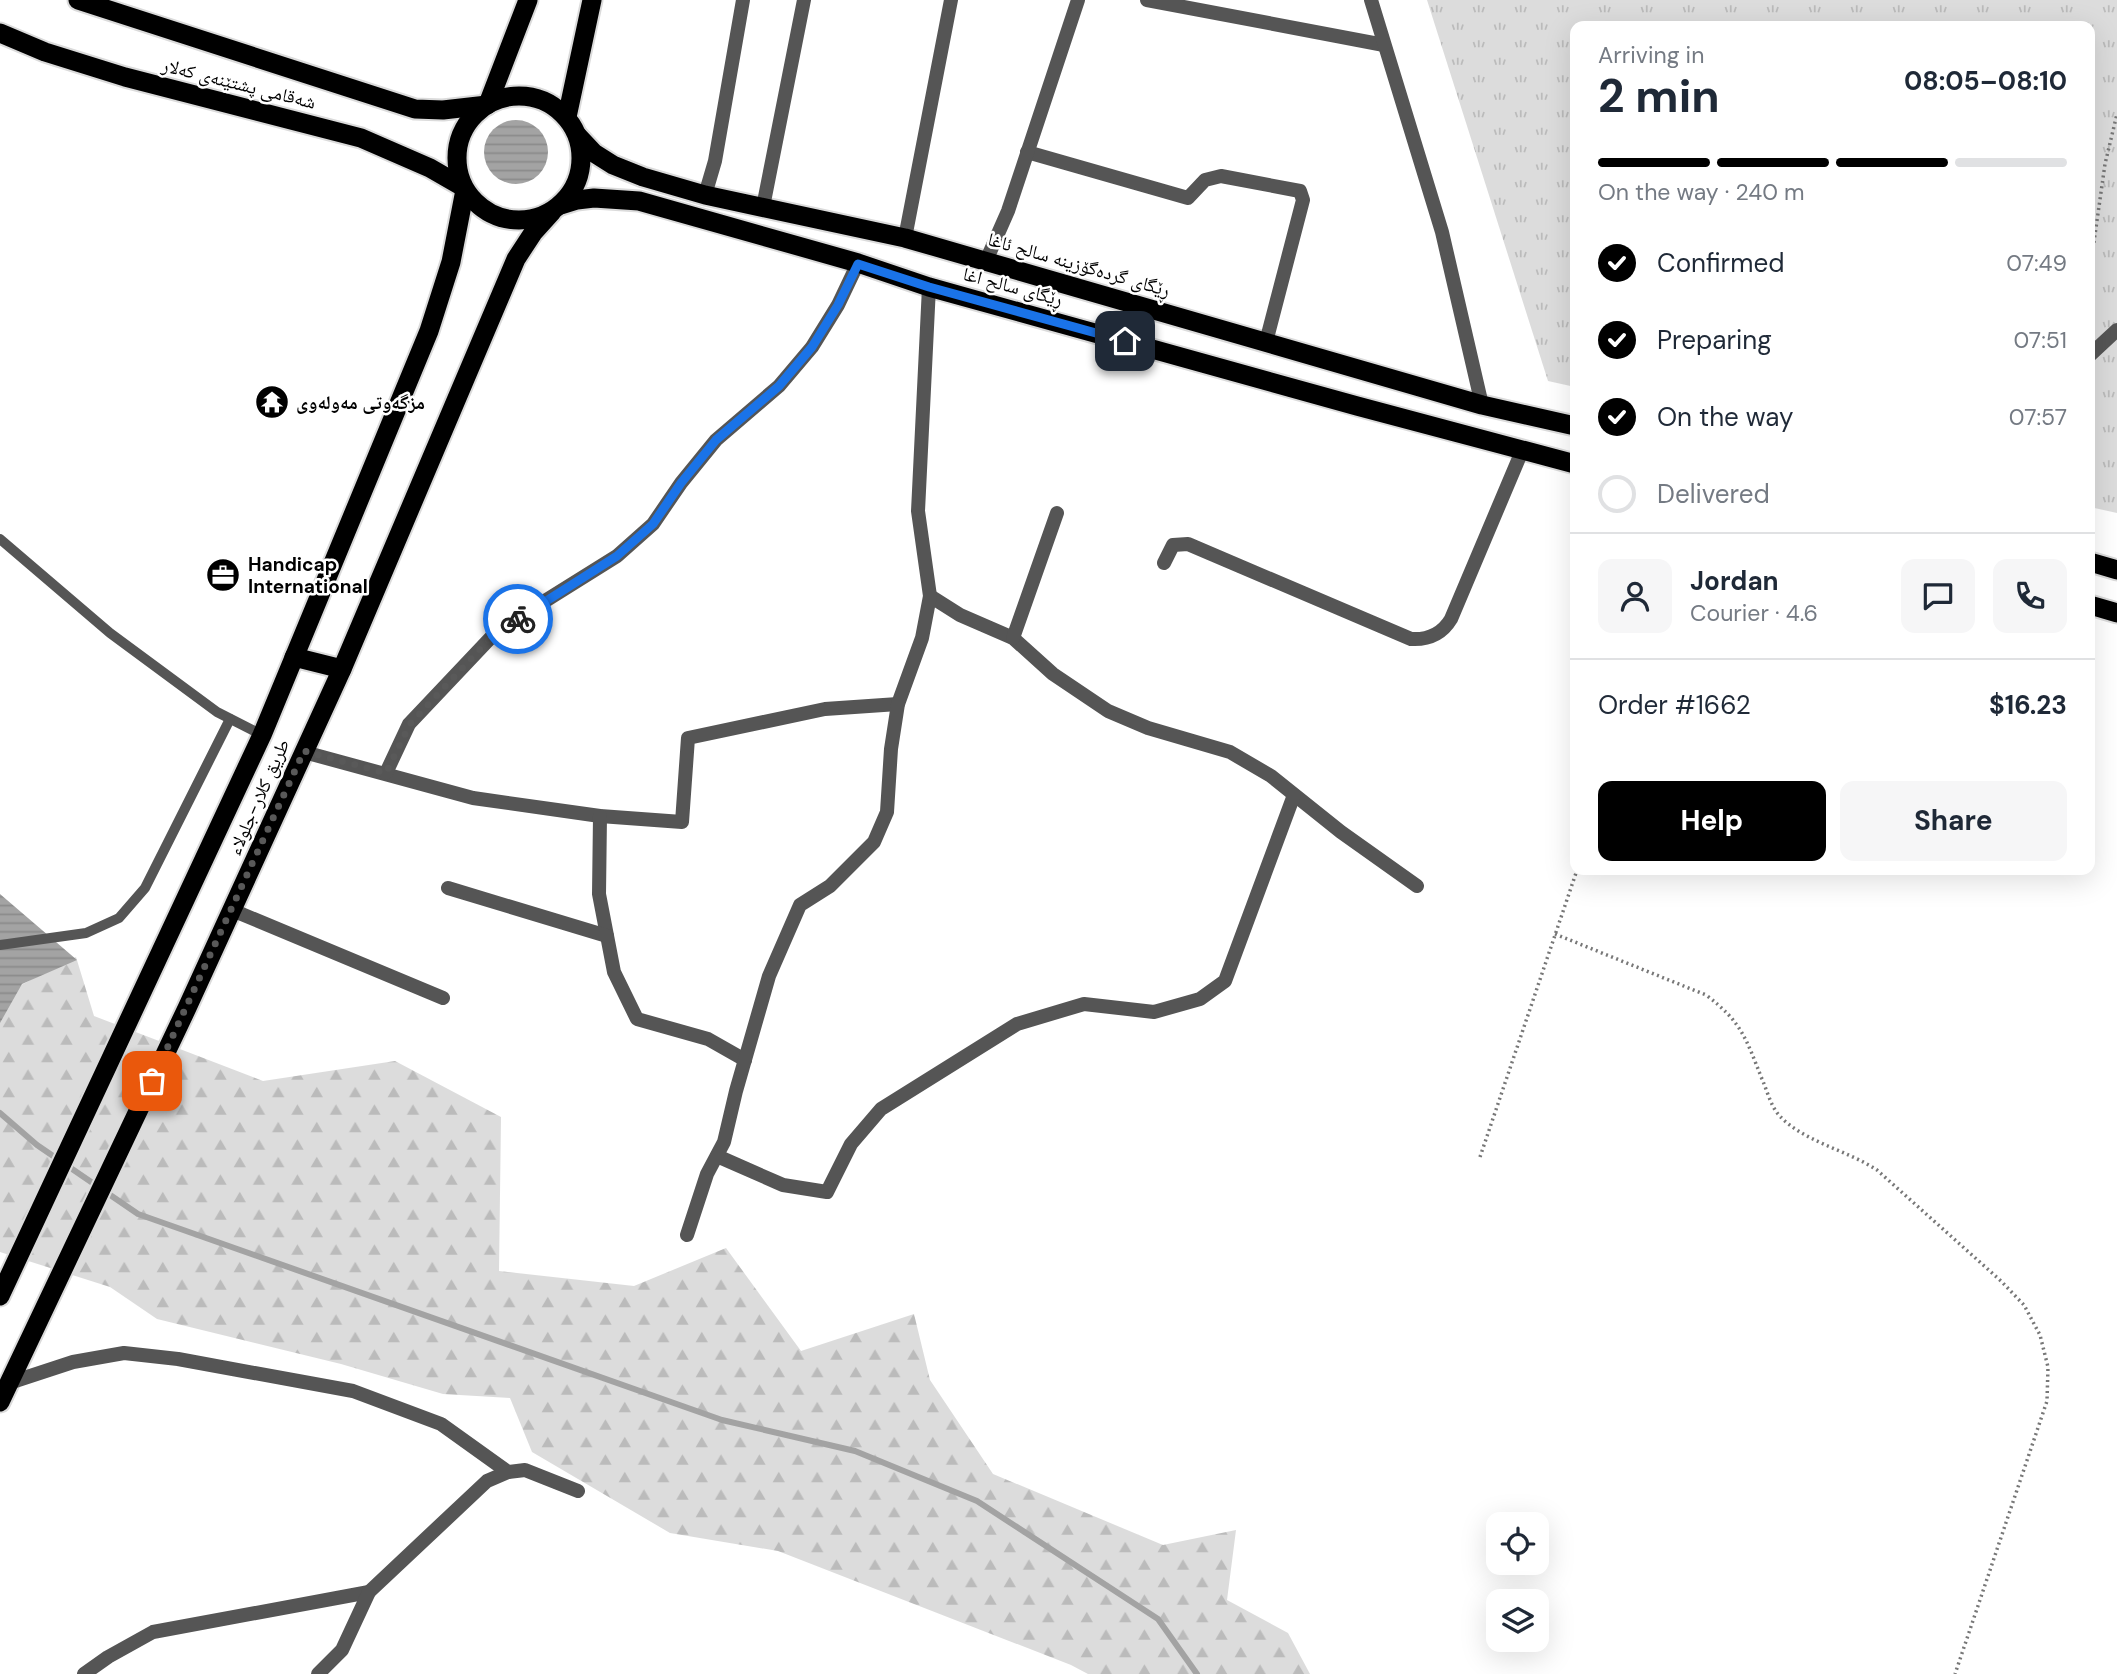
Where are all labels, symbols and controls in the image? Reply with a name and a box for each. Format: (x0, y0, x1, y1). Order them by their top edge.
text: Arriving in (1598, 40, 1704, 70)
street label: شەقامی پشتێنەی کەلار (158, 52, 319, 115)
text: 08:05–08:10 (1904, 64, 2067, 98)
text: 2 min (1598, 66, 1720, 126)
text: On the way · 240 m (1598, 177, 1805, 207)
street label: ڕێگای گردەگۆزینە سالح ئاغا (984, 226, 1173, 304)
icon: check (1598, 244, 1636, 282)
text: Confirmed (1657, 246, 1784, 280)
text: 07:49 (2006, 248, 2067, 278)
street label: ڕێگای سالح اغا (960, 261, 1065, 314)
pin (1095, 311, 1155, 371)
icon: check (1598, 321, 1636, 359)
icon: home (1106, 322, 1144, 360)
text: Preparing (1657, 323, 1772, 357)
text: 07:51 (2013, 325, 2067, 355)
temple icon: مزگەوتی مەولەوی (253, 383, 291, 421)
place label: مزگەوتی مەولەوی (296, 390, 425, 415)
icon: check (1598, 398, 1636, 436)
text: On the way (1657, 400, 1793, 434)
text: 07:57 (2009, 402, 2067, 432)
text: Delivered (1657, 477, 1770, 511)
place label: Handicap International (248, 552, 368, 599)
office icon: Handicap International (204, 556, 242, 594)
button: person (1598, 559, 1672, 633)
button: chat (1901, 559, 1975, 633)
button: phone (1993, 559, 2067, 633)
text: Jordan (1690, 564, 1779, 598)
courier (483, 584, 553, 654)
text: Courier · 4.6 (1690, 598, 1818, 628)
icon: bike (499, 600, 537, 638)
text: Order #1662 (1598, 688, 1751, 722)
text: $16.23 (1989, 688, 2067, 722)
street label: طريق كلار-جلولاء (222, 735, 295, 859)
button: Help (1598, 781, 1826, 861)
button: Share (1840, 781, 2067, 861)
pin (122, 1051, 182, 1111)
icon: bag (133, 1062, 171, 1100)
map controls (1486, 1512, 1549, 1652)
button: locate (1486, 1512, 1549, 1575)
button: layers (1486, 1589, 1549, 1652)

